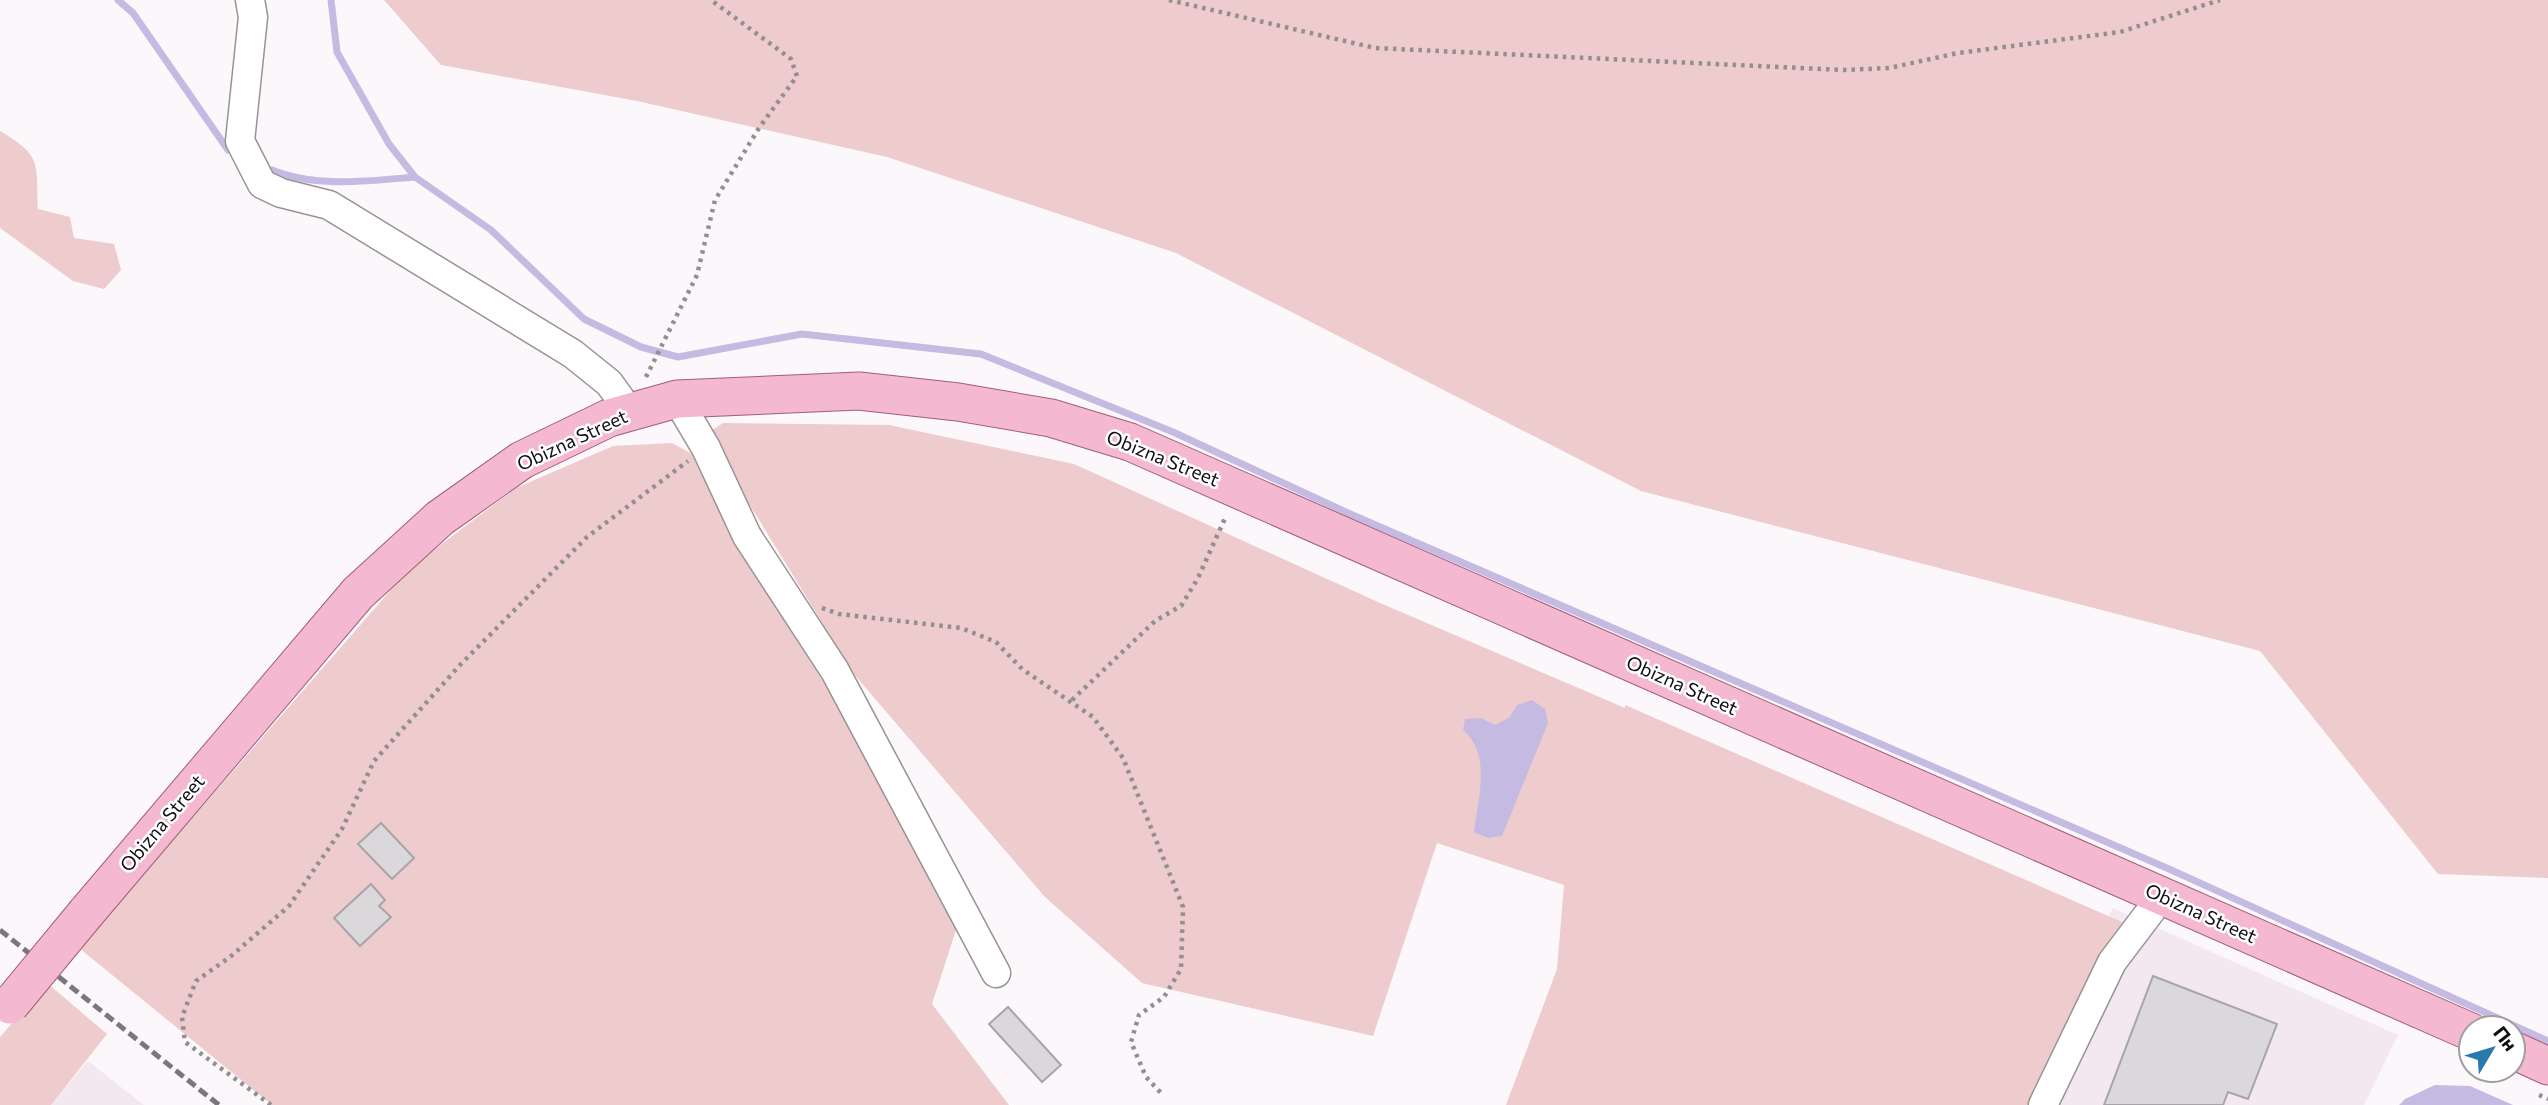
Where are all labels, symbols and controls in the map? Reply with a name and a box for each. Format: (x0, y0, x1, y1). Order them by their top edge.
street label: Obizna Street (513, 404, 631, 475)
street label: Obizna Street (1104, 425, 1223, 491)
street label: Obizna Street (1623, 650, 1742, 719)
street label: Obizna Street (114, 769, 209, 876)
street label: Obizna Street (2142, 878, 2261, 947)
north arrow (2457, 1014, 2527, 1084)
text: Пн (2489, 1021, 2523, 1055)

